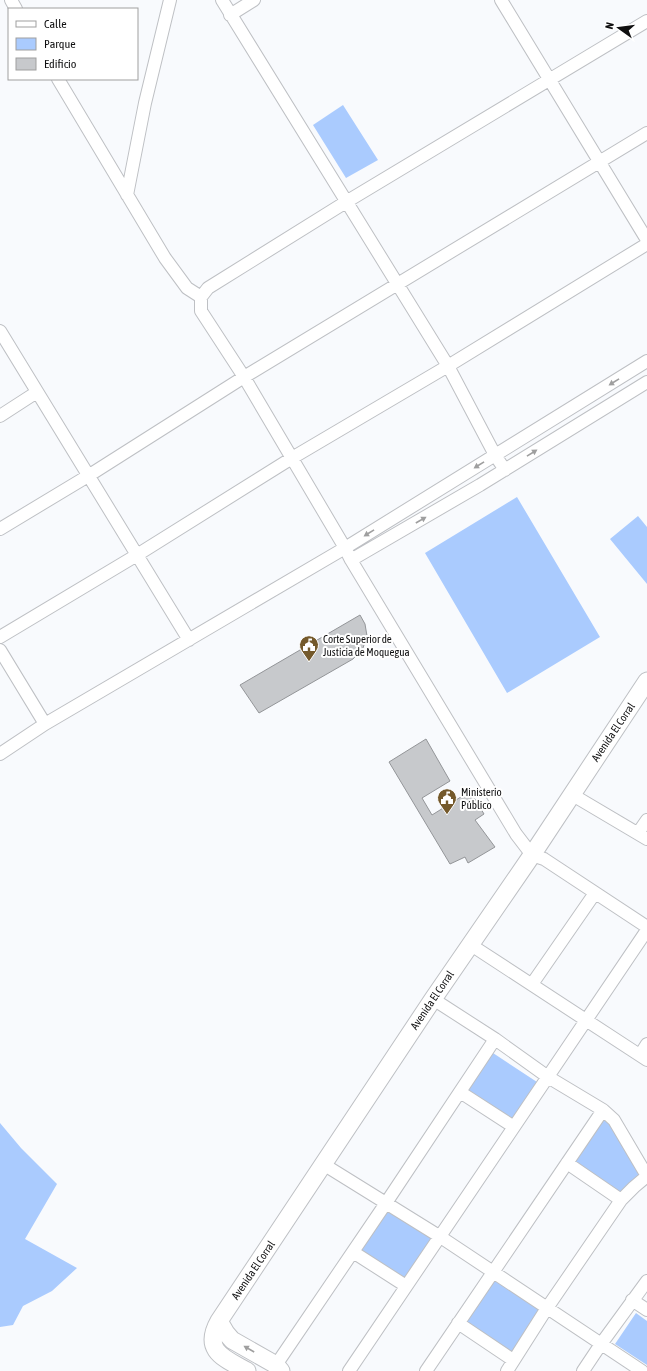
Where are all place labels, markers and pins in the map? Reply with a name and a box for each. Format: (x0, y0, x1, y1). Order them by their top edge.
place label: Corte Superior de Justicia de Moquegua (323, 633, 410, 658)
public building icon: Corte Superior de Justicia de Moquegua (298, 634, 320, 662)
place label: Ministerio Público (461, 786, 502, 811)
public building icon: Ministerio Público (436, 787, 458, 815)

